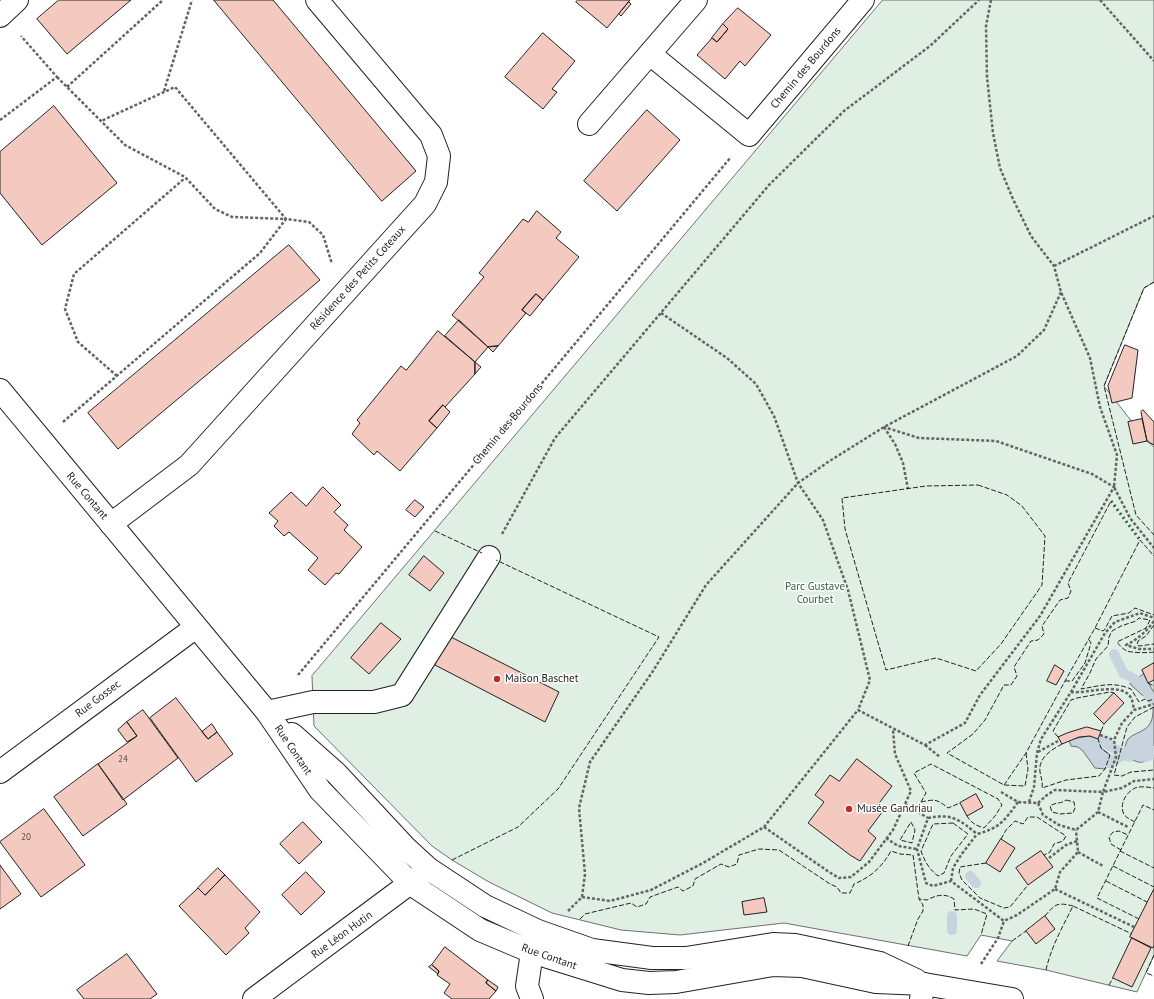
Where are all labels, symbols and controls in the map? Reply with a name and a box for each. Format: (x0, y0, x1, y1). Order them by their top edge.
street label: Chemin des Bourdons (768, 25, 844, 111)
street label: Résidence des Petits Coteaux (307, 223, 409, 333)
street label: Chemin des Bourdons (470, 381, 546, 467)
street label: Rue Contant (63, 470, 111, 522)
park label: Parc Gustave Courbet (785, 580, 845, 606)
place label: Maison Baschet (505, 672, 578, 686)
marker: Maison Baschet (492, 674, 502, 684)
street label: Rue Gossec (73, 678, 123, 720)
street label: Rue Contant (271, 722, 315, 778)
house number: 24 (118, 754, 128, 764)
place label: Musée Gandriau (857, 802, 932, 816)
marker: Musée Gandriau (844, 804, 854, 814)
house number: 20 (21, 832, 31, 842)
street label: Rue Léon Hutin (309, 908, 375, 962)
street label: Rue Contant (520, 941, 578, 973)

